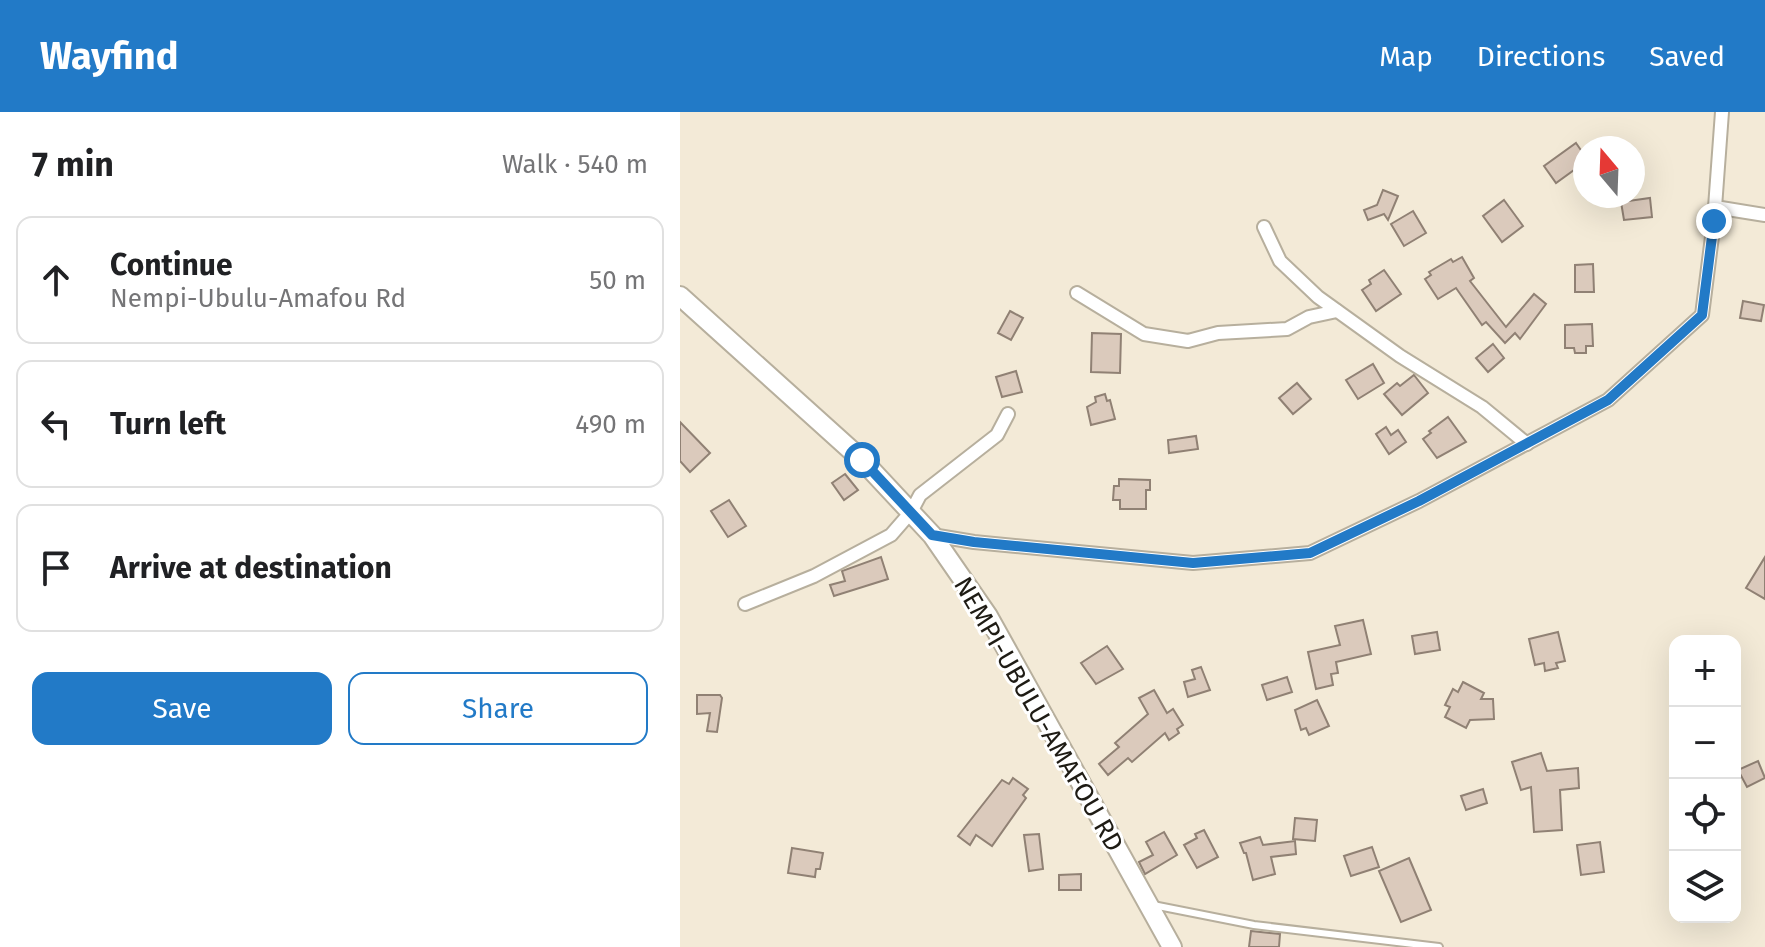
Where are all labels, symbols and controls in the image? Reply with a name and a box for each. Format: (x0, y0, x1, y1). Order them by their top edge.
text: Wayfind (40, 33, 178, 79)
text: Map (1379, 40, 1433, 73)
text: Directions (1477, 40, 1605, 73)
text: Saved (1649, 40, 1725, 73)
north arrow (1573, 136, 1645, 208)
text: 7 min (32, 144, 114, 185)
text: Walk · 540 m (502, 149, 648, 180)
route end (1696, 203, 1732, 239)
text: Continue (110, 247, 233, 283)
icon: ahead (34, 258, 78, 302)
text: 50 m (589, 265, 646, 296)
text: Nempi-Ubulu-Amafou Rd (110, 283, 406, 314)
icon: left (34, 402, 78, 446)
text: Turn left (110, 406, 226, 442)
text: 490 m (575, 409, 646, 440)
route start (844, 442, 880, 478)
icon: arrive (34, 546, 78, 590)
text: Arrive at destination (110, 550, 392, 586)
street label: NEMPI-UBULU-AMAFOU RD (947, 571, 1130, 857)
map controls (1669, 635, 1741, 923)
button: + (1669, 635, 1741, 707)
button: Save (32, 672, 332, 745)
button: Share (348, 672, 648, 745)
button: − (1669, 707, 1741, 779)
button: locate (1669, 779, 1741, 851)
button: layers (1669, 851, 1741, 923)

